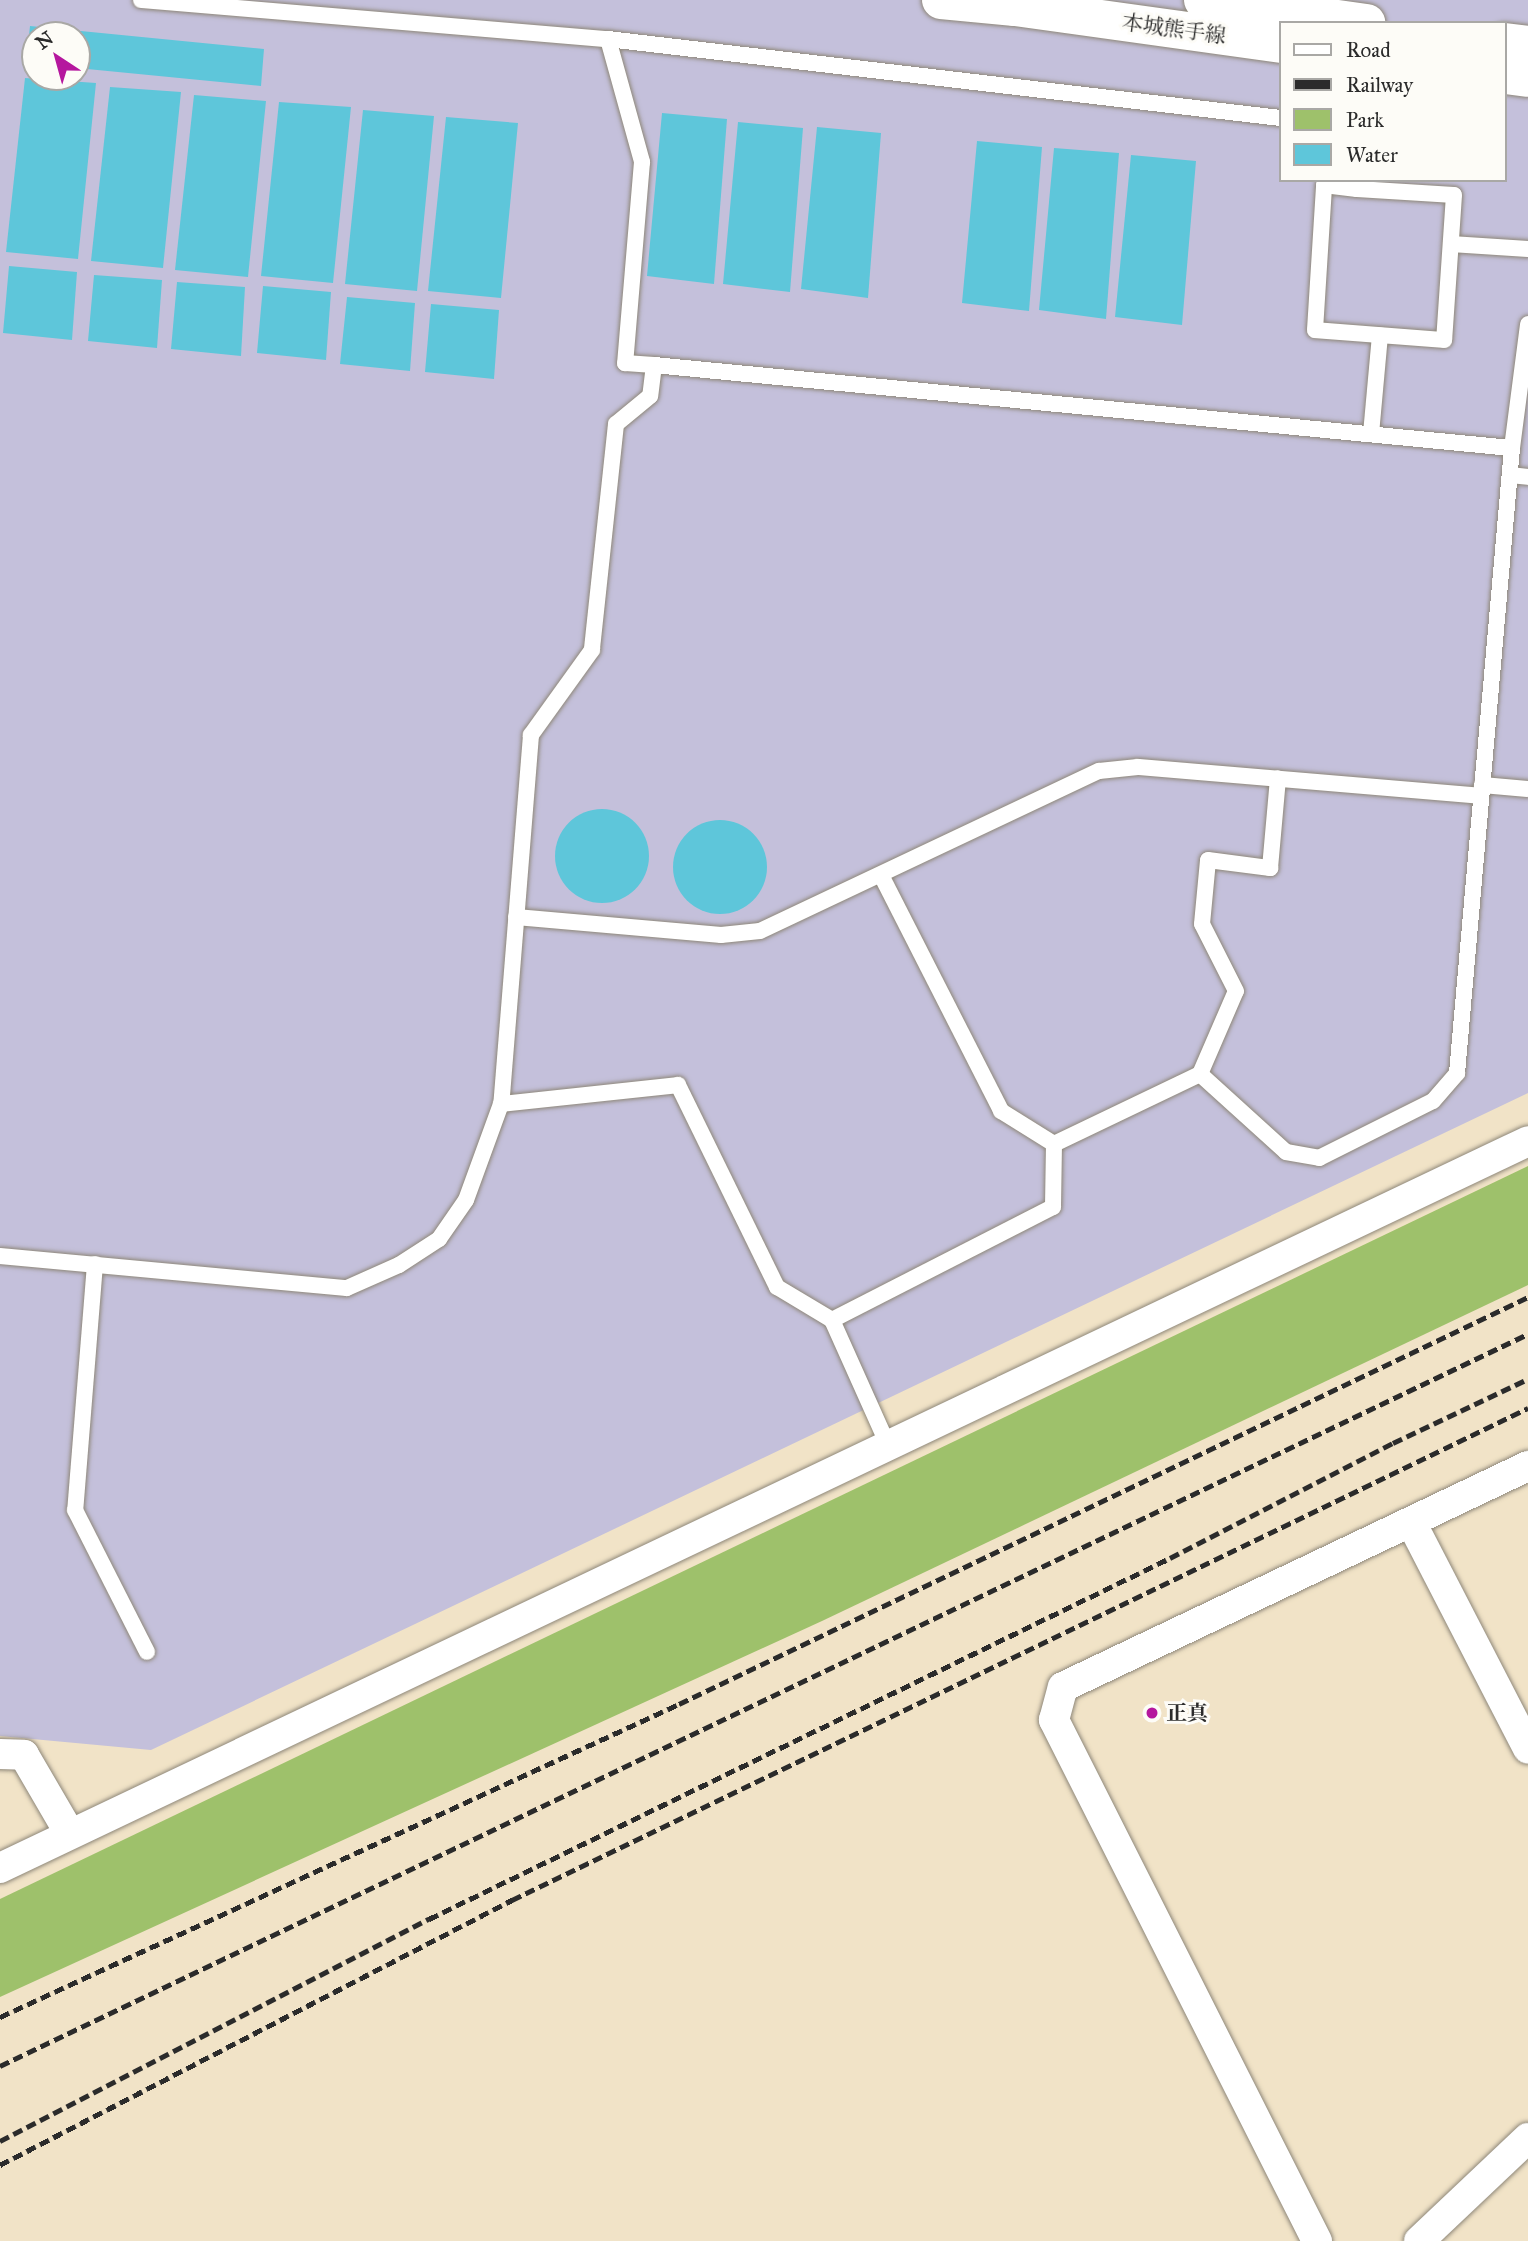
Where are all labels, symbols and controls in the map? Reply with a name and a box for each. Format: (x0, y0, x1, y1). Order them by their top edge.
street label: 本城熊手線 (1120, 9, 1228, 49)
north arrow (21, 21, 91, 91)
legend (1280, 21, 1507, 182)
text: N (31, 26, 58, 54)
text: Road (1346, 37, 1391, 63)
text: Railway (1346, 72, 1413, 98)
text: Park (1346, 107, 1384, 133)
text: Water (1346, 142, 1398, 168)
place label: 正真 (1166, 1700, 1208, 1726)
marker: 正真 (1144, 1705, 1160, 1721)

